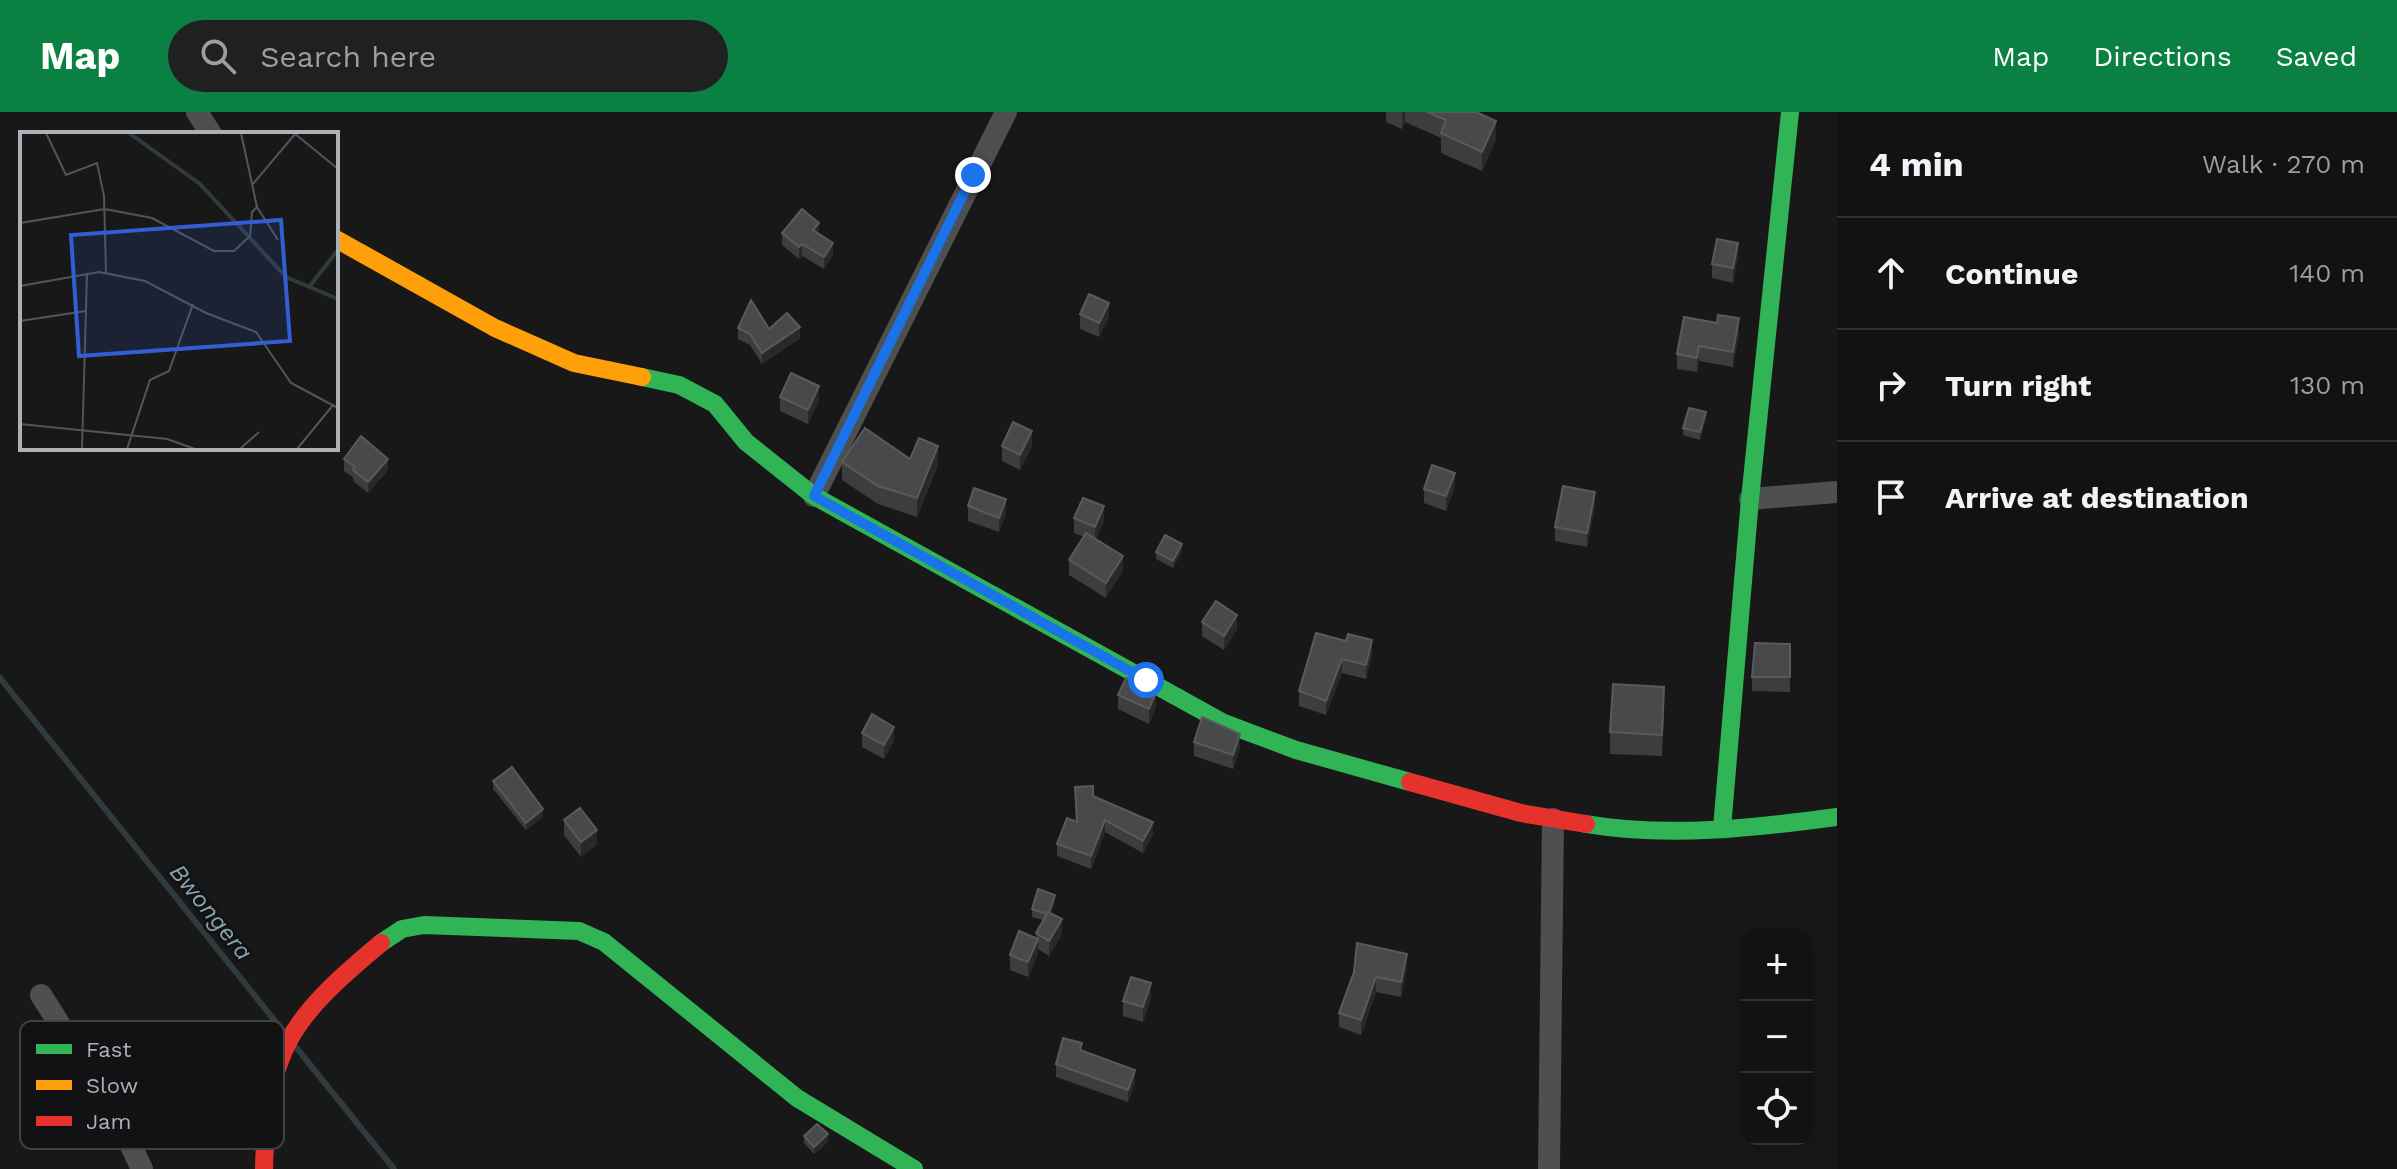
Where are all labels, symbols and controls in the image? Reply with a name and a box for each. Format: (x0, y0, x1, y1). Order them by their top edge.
search box (168, 20, 728, 92)
text: Map (40, 34, 120, 78)
icon: search (196, 34, 240, 78)
text: Search here (260, 39, 436, 74)
text: Map (1992, 40, 2049, 73)
text: Directions (2093, 40, 2232, 73)
text: Saved (2276, 40, 2357, 73)
inset map (20, 132, 338, 450)
text: 4 min (1869, 144, 1964, 184)
text: Walk · 270 m (2202, 149, 2365, 179)
route end (955, 157, 991, 193)
icon: ahead (1869, 251, 1913, 295)
text: Continue (1945, 256, 2078, 291)
text: 140 m (2289, 258, 2365, 288)
icon: right (1869, 363, 1913, 407)
text: Turn right (1945, 368, 2091, 403)
text: 130 m (2290, 370, 2365, 400)
icon: arrive (1869, 475, 1913, 519)
text: Arrive at destination (1945, 480, 2249, 515)
route start (1128, 662, 1164, 698)
water label: Bwongera (164, 858, 258, 966)
map controls (1741, 929, 1813, 1145)
button: + (1741, 929, 1813, 1001)
button: − (1741, 1001, 1813, 1073)
legend (20, 1021, 284, 1149)
text: Fast (86, 1037, 132, 1062)
text: Slow (86, 1073, 138, 1098)
button: locate (1741, 1073, 1813, 1145)
text: Jam (86, 1109, 131, 1134)

